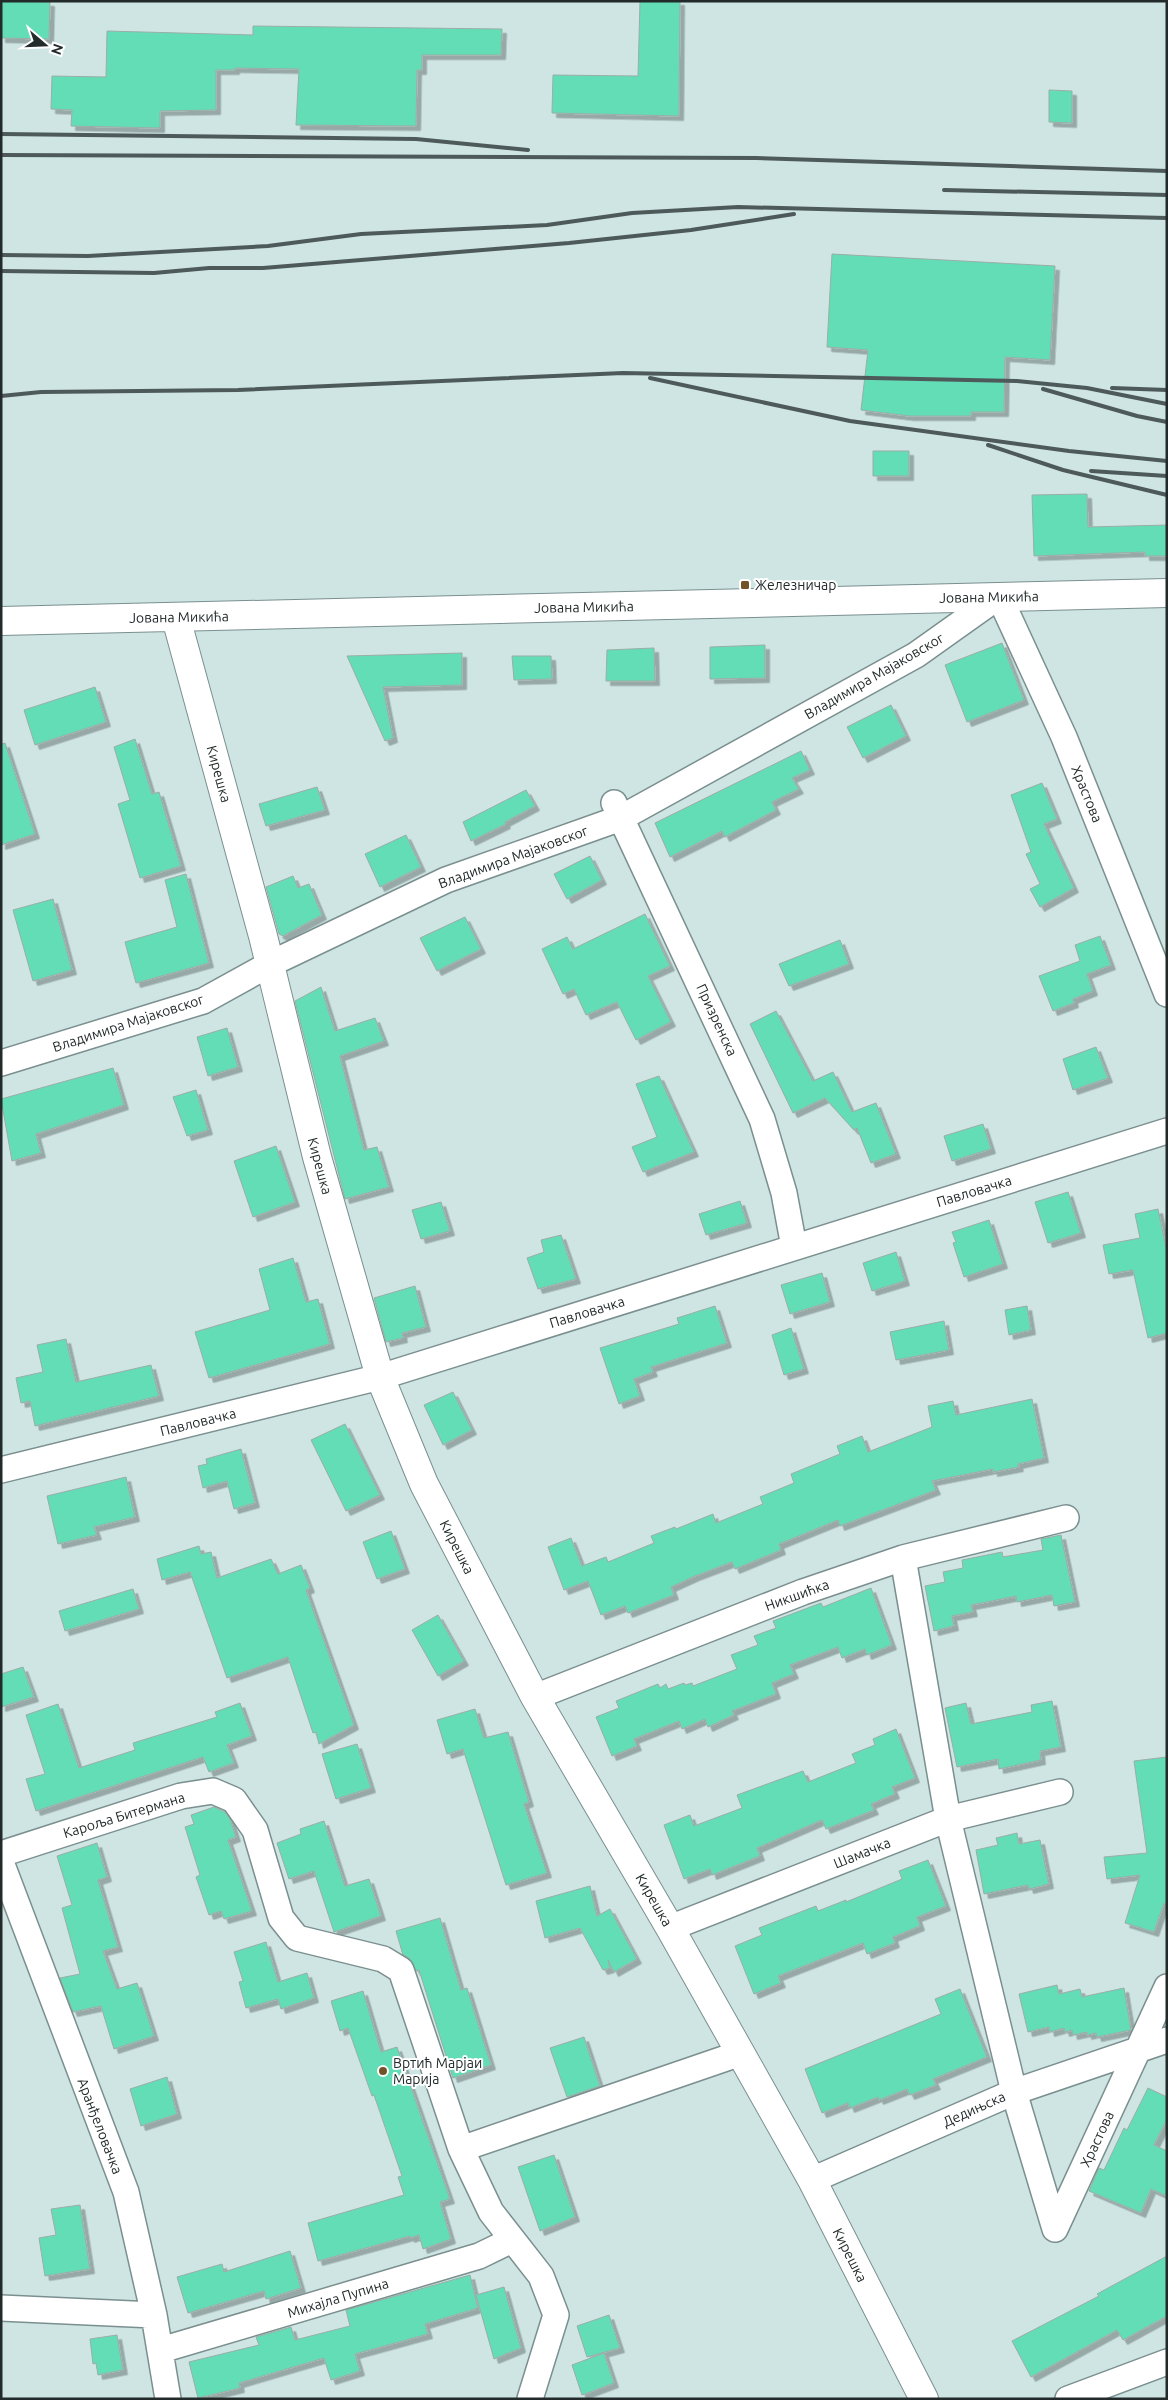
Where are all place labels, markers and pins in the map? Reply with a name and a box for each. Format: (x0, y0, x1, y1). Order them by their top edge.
place label: Железничар (755, 577, 836, 593)
marker: Железничар (739, 579, 751, 591)
place label: Вртић Марјаи Марија (393, 2055, 482, 2087)
marker: Вртић Марјаи Марија (377, 2065, 389, 2077)

